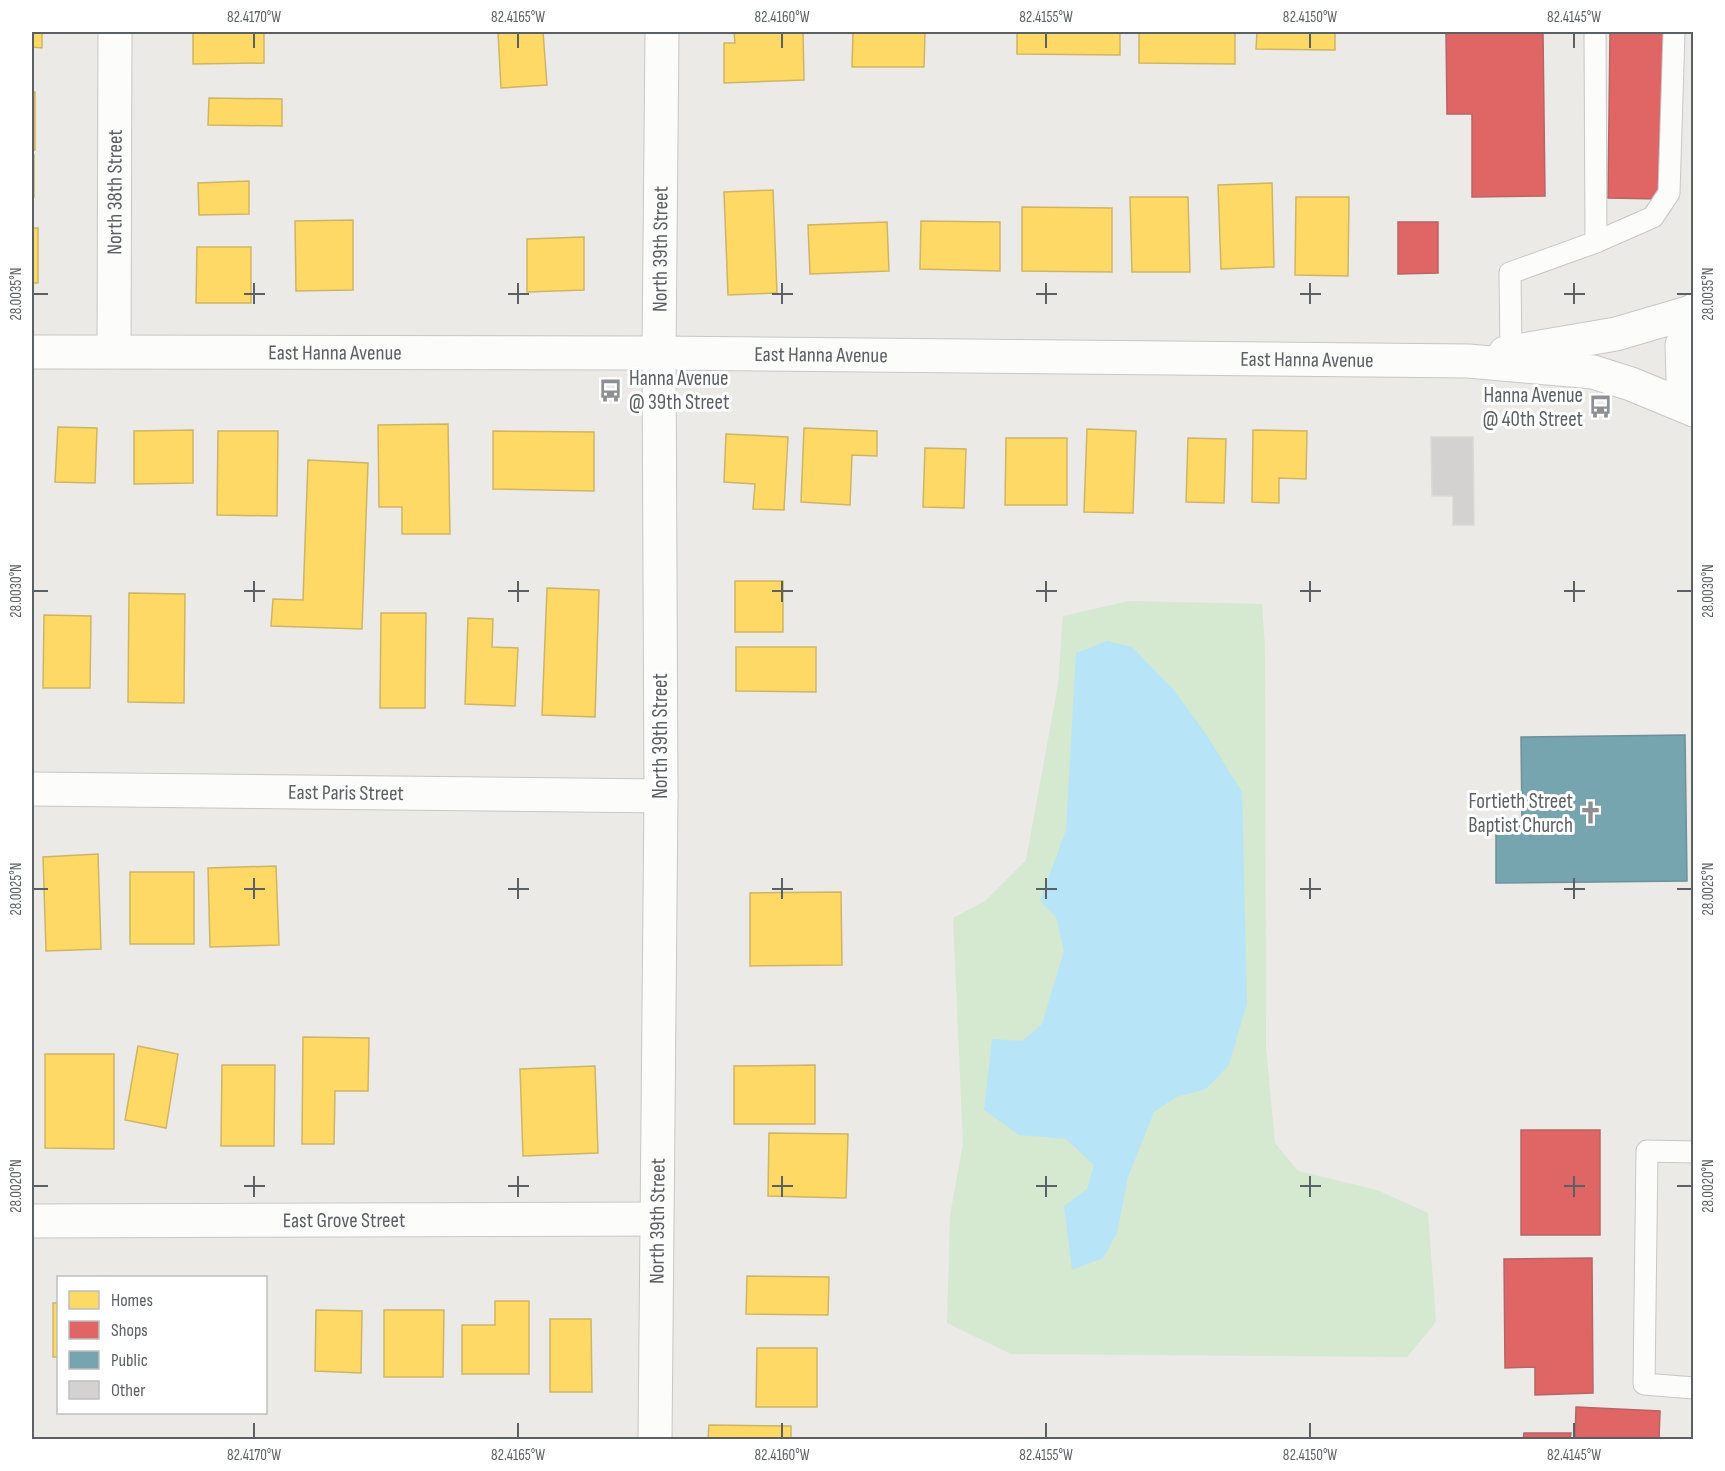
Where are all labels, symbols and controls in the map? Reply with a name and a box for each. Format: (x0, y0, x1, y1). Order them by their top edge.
text: 82.4170°W (227, 8, 281, 27)
text: 82.4165°W (491, 8, 545, 27)
text: 82.4160°W (755, 8, 810, 27)
text: 82.4155°W (1019, 8, 1073, 27)
text: 82.4150°W (1283, 8, 1337, 27)
text: 82.4145°W (1547, 8, 1601, 27)
street label: North 38th Street (102, 129, 127, 255)
street label: North 39th Street (647, 186, 673, 312)
text: 28.0035°N (7, 268, 26, 320)
text: 28.0035°N (1699, 268, 1718, 320)
street label: East Hanna Avenue (268, 340, 402, 365)
street label: East Hanna Avenue (754, 341, 888, 368)
street label: East Hanna Avenue (1240, 346, 1374, 373)
place label: Hanna Avenue @ 39th Street (629, 366, 729, 415)
bus stop icon: Hanna Avenue @ 39th Street (598, 377, 624, 403)
place label: Hanna Avenue @ 40th Street (1483, 383, 1583, 432)
bus stop icon: Hanna Avenue @ 40th Street (1588, 394, 1614, 420)
text: 28.0030°N (7, 564, 26, 618)
text: 28.0030°N (1699, 564, 1718, 618)
street label: North 39th Street (648, 673, 673, 799)
street label: East Paris Street (288, 779, 404, 806)
place label: Fortieth Street Baptist Church (1468, 789, 1573, 838)
church icon: Fortieth Street Baptist Church (1578, 800, 1604, 826)
text: 28.0025°N (7, 863, 26, 915)
text: 28.0025°N (1699, 863, 1718, 915)
street label: North 39th Street (644, 1158, 670, 1284)
text: 28.0020°N (7, 1159, 26, 1213)
text: 28.0020°N (1699, 1159, 1718, 1213)
street label: East Grove Street (283, 1207, 405, 1233)
legend (57, 1276, 267, 1414)
text: Homes (111, 1290, 153, 1311)
text: Shops (111, 1320, 148, 1341)
text: Public (111, 1350, 148, 1371)
text: Other (111, 1380, 145, 1401)
text: 82.4170°W (227, 1446, 281, 1465)
text: 82.4165°W (491, 1446, 545, 1465)
text: 82.4160°W (755, 1446, 810, 1465)
text: 82.4155°W (1019, 1446, 1073, 1465)
text: 82.4150°W (1283, 1446, 1337, 1465)
text: 82.4145°W (1547, 1446, 1601, 1465)

